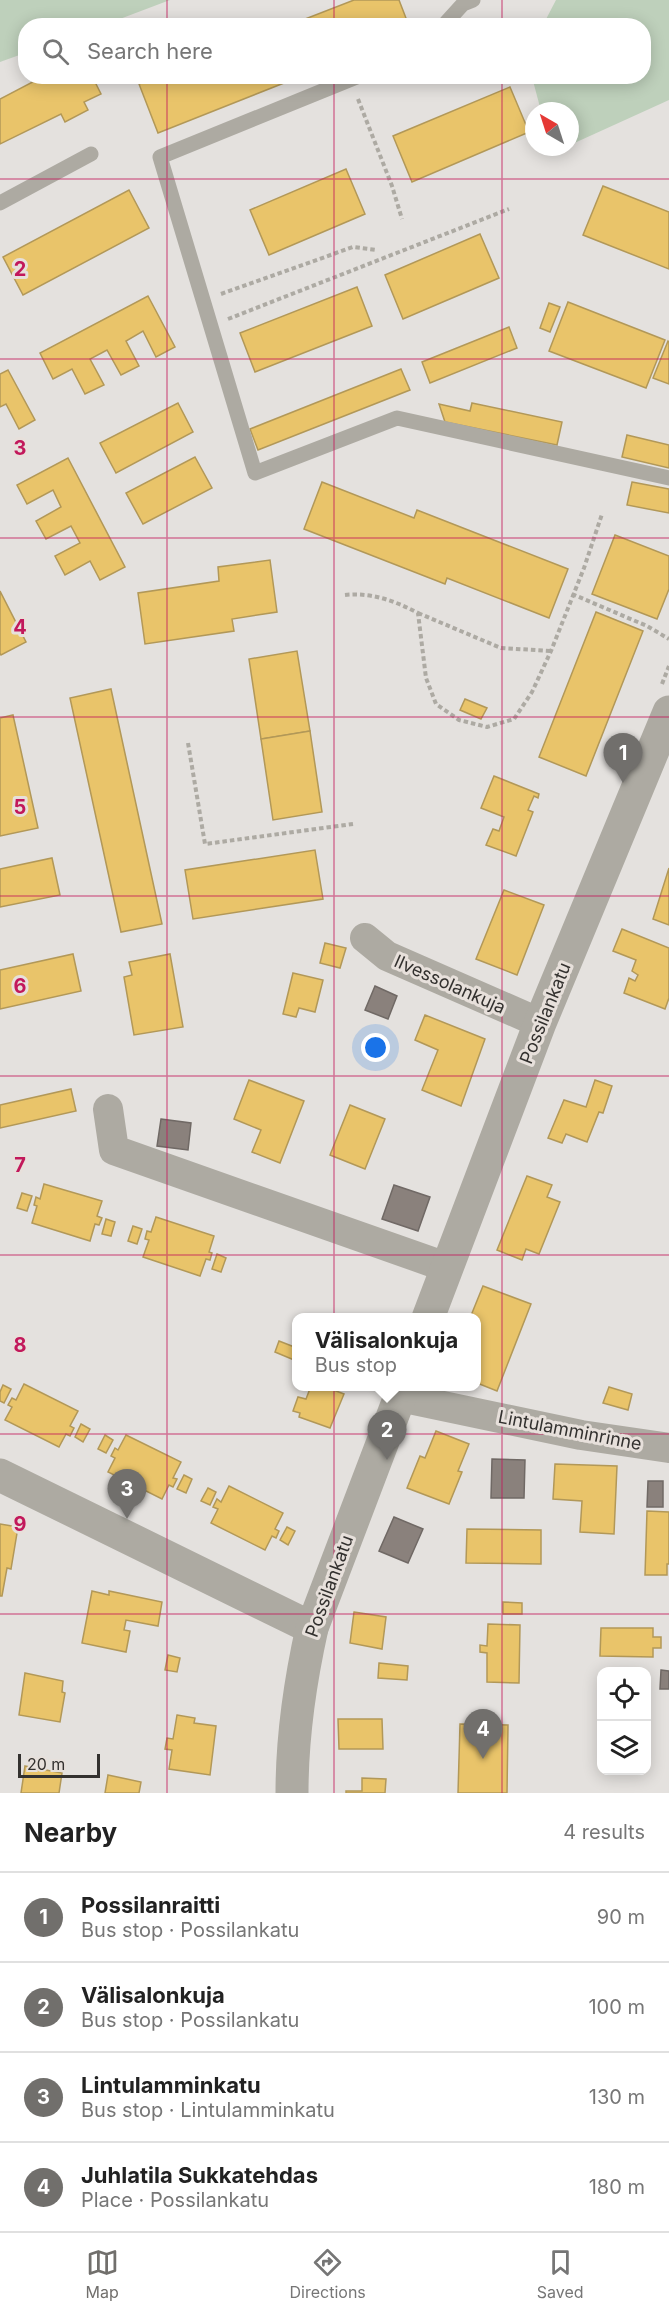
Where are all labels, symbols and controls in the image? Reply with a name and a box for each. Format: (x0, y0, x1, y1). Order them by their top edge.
search box (18, 18, 651, 84)
icon: search (39, 35, 72, 68)
text: Search here (87, 38, 213, 64)
north arrow (525, 102, 579, 156)
text: 2 (14, 257, 26, 281)
text: 3 (14, 436, 26, 460)
text: 4 (13, 615, 27, 639)
pin: 1 (604, 734, 642, 783)
text: 5 (14, 795, 26, 819)
street label: Ilvessolankuja (391, 950, 509, 1018)
street label: Possilankatu (515, 959, 575, 1067)
text: 6 (14, 974, 27, 998)
your location (361, 1033, 390, 1062)
text: 7 (14, 1153, 26, 1177)
popup (292, 1313, 481, 1391)
text: Välisalonkuja (315, 1327, 458, 1353)
text: 8 (13, 1333, 27, 1357)
text: Bus stop (315, 1353, 397, 1377)
street label: Lintulamminrinne (496, 1406, 644, 1454)
pin: 2 (368, 1410, 406, 1460)
pin: 3 (108, 1470, 146, 1519)
text: 9 (14, 1512, 27, 1536)
street label: Possilankatu (301, 1532, 357, 1640)
map controls (597, 1667, 651, 1775)
button: locate (597, 1667, 651, 1721)
pin: 4 (464, 1710, 502, 1759)
button: layers (597, 1721, 651, 1775)
scale bar (18, 1751, 100, 1778)
text: 20 m (27, 1754, 65, 1774)
text: Nearby (24, 1817, 117, 1848)
text: 4 results (563, 1820, 645, 1844)
text: Possilanraitti (81, 1892, 220, 1918)
text: 1 (39, 1905, 48, 1929)
text: 90 m (597, 1905, 645, 1929)
text: Bus stop · Possilankatu (81, 1918, 299, 1942)
text: Välisalonkuja (81, 1982, 225, 2008)
text: 2 (37, 1995, 50, 2019)
text: 100 m (588, 1995, 645, 2019)
text: Bus stop · Possilankatu (81, 2008, 299, 2032)
text: Lintulamminkatu (81, 2072, 261, 2098)
text: 3 (37, 2085, 50, 2109)
text: 130 m (589, 2085, 645, 2109)
text: Bus stop · Lintulamminkatu (81, 2098, 335, 2122)
text: Juhlatila Sukkatehdas (81, 2162, 318, 2188)
text: 4 (37, 2175, 50, 2199)
text: 180 m (589, 2175, 645, 2199)
text: Place · Possilankatu (81, 2188, 269, 2212)
tab: Map (85, 2246, 119, 2302)
tab: Directions (290, 2246, 366, 2302)
tab: Saved (537, 2246, 584, 2302)

